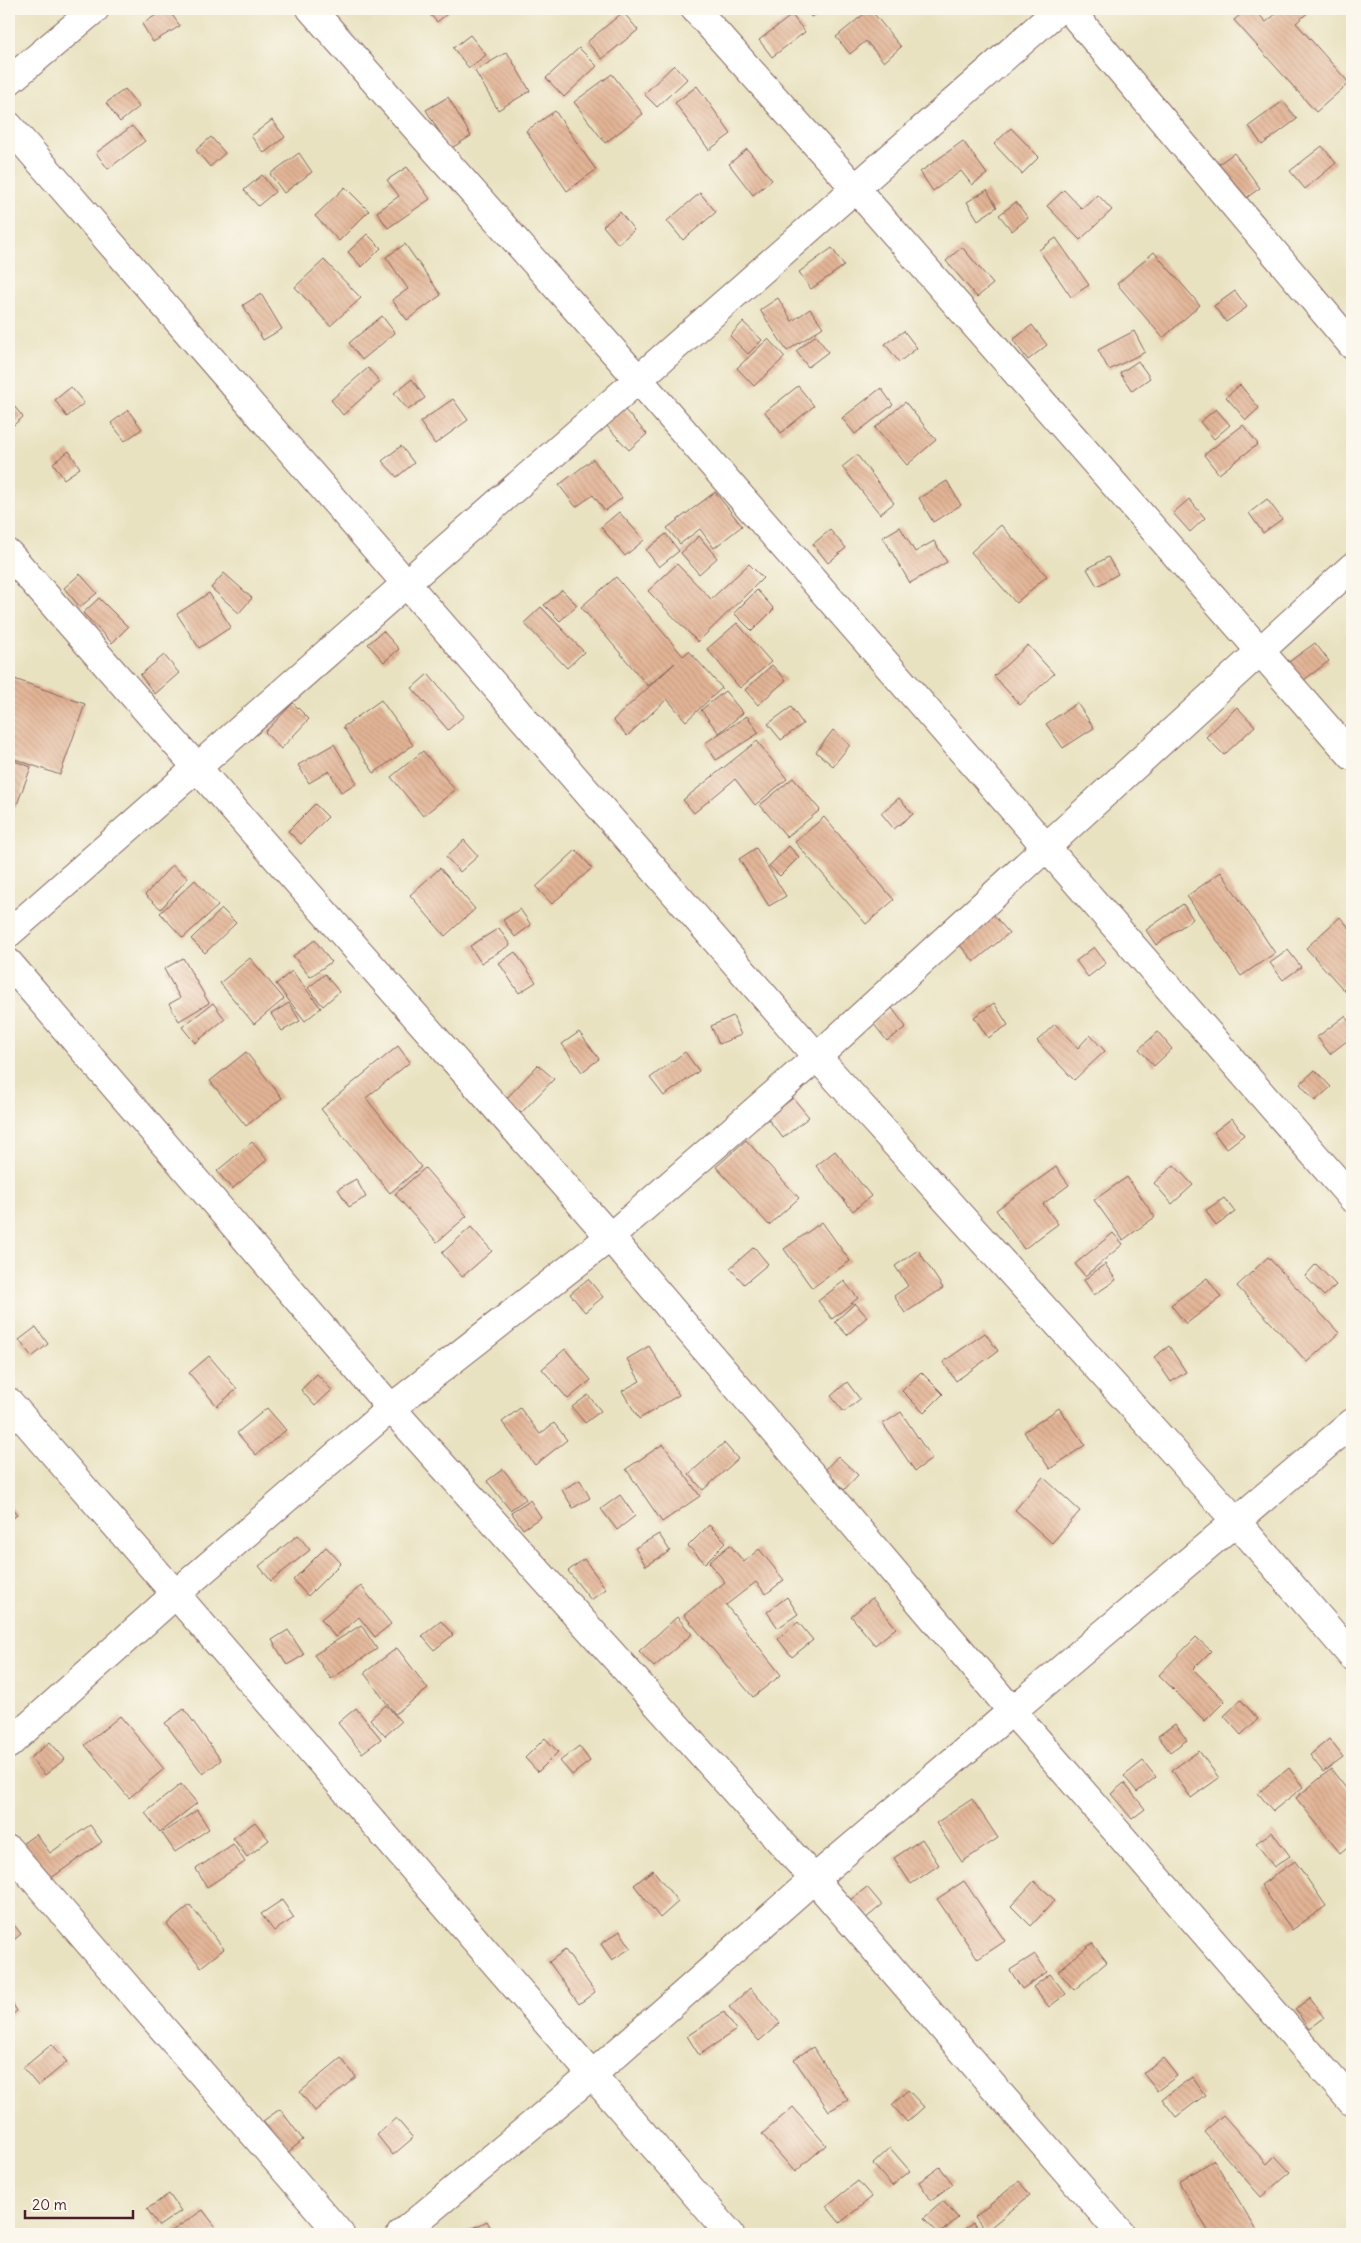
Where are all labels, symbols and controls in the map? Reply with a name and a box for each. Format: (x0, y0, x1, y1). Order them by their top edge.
scale bar (25, 2188, 132, 2220)
text: 20 m (32, 2195, 67, 2214)

